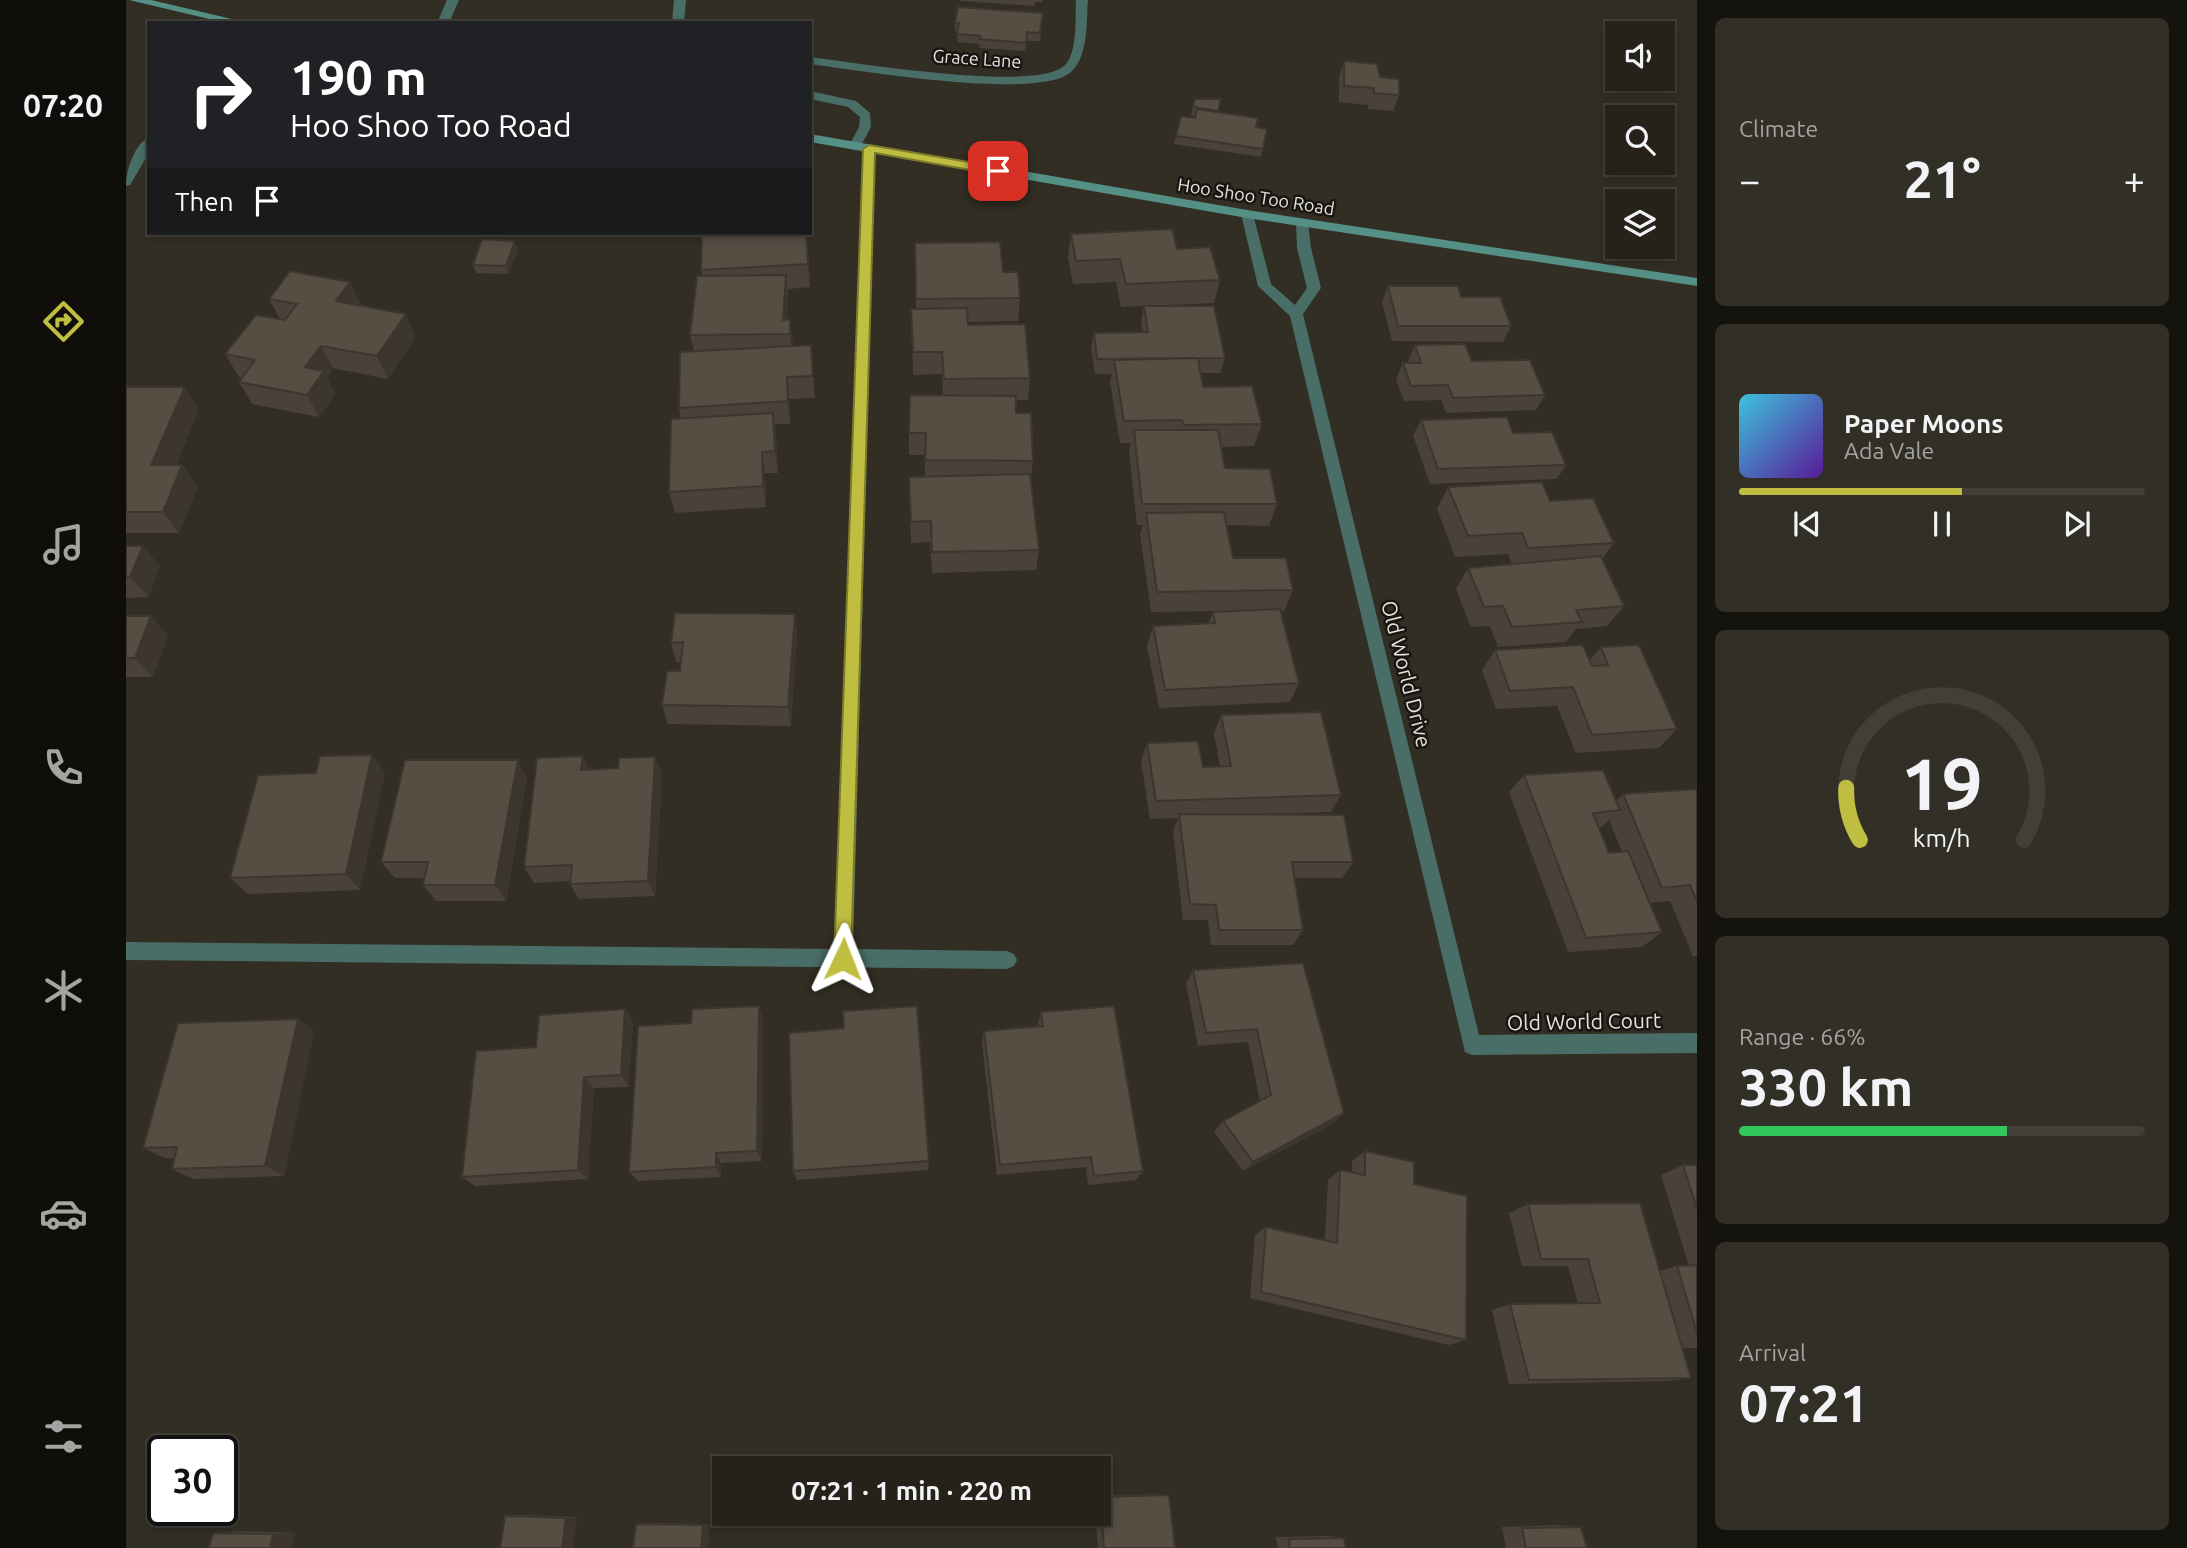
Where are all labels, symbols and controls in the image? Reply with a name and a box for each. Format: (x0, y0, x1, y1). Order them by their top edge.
map controls (1605, 21, 1675, 259)
button: sound (1605, 21, 1675, 91)
street label: Grace Lane (932, 45, 1022, 71)
icon: right (175, 49, 266, 140)
text: 190 m (290, 49, 427, 104)
text: 07:20 (23, 87, 103, 123)
button: search (1605, 105, 1675, 175)
text: Hoo Shoo Too Road (290, 107, 572, 143)
text: Climate (1739, 116, 1818, 141)
pin (968, 141, 1028, 201)
text: 21° (1903, 150, 1981, 208)
icon: arrive (979, 152, 1017, 190)
text: − (1739, 159, 1760, 201)
text: + (2124, 159, 2145, 201)
street label: Hoo Shoo Too Road (1176, 174, 1336, 218)
icon: arrive (248, 182, 286, 220)
text: Then (175, 187, 234, 216)
button: layers (1605, 189, 1675, 259)
icon: directions (39, 297, 88, 346)
text: Paper Moons (1844, 409, 2003, 438)
text: Ada Vale (1844, 438, 1934, 463)
icon: previous (1788, 505, 1826, 543)
icon: pause (1923, 505, 1961, 543)
icon: next (2058, 505, 2096, 543)
icon: music (39, 520, 88, 569)
street label: Old World Drive (1377, 598, 1437, 750)
text: 19 (1901, 742, 1983, 824)
icon: phone (39, 743, 88, 792)
text: km/h (1913, 824, 1971, 852)
position arrow (806, 922, 880, 996)
icon: climate (39, 966, 88, 1015)
street label: Old World Court (1507, 1008, 1661, 1034)
text: Range · 66% (1739, 1024, 1866, 1049)
text: 330 km (1739, 1058, 1913, 1116)
icon: car (39, 1189, 88, 1238)
text: Arrival (1739, 1340, 1806, 1365)
text: 07:21 (1739, 1374, 1869, 1432)
icon: filters (39, 1412, 88, 1461)
speed limit sign: 30 (147, 1435, 238, 1526)
text: 07:21 · 1 min · 220 m (791, 1476, 1032, 1505)

